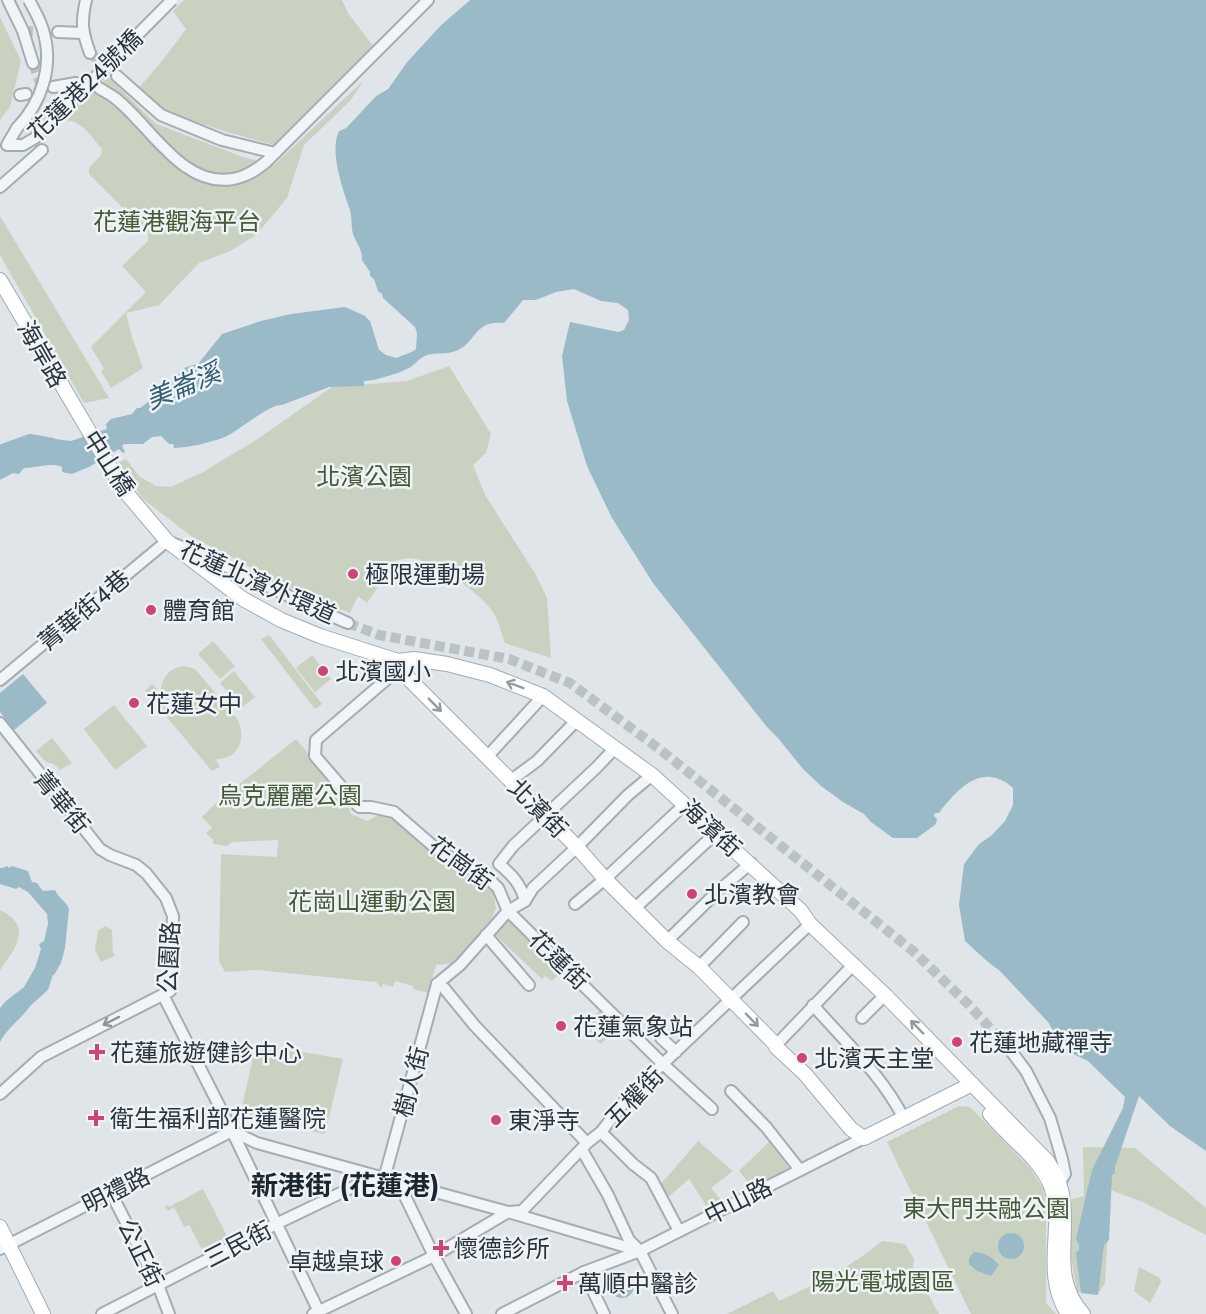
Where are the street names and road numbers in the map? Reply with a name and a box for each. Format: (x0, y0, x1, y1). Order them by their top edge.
street label: 花蓮港24號橋 (20, 21, 150, 149)
street label: 海岸路 (9, 314, 75, 394)
street label: 中山橋 (75, 423, 143, 503)
street label: 花蓮北濱外環道 (174, 532, 342, 632)
street label: 菁華街4巷 (31, 561, 137, 659)
street label: 菁華街 (26, 763, 98, 841)
street label: 北濱街 (500, 770, 576, 846)
street label: 海濱街 (673, 791, 749, 865)
street label: 花崗街 (422, 828, 500, 898)
street label: 公園路 (150, 920, 188, 994)
street label: 花蓮街 (521, 922, 597, 998)
street label: 樹人街 (385, 1043, 437, 1121)
street label: 五權街 (596, 1059, 672, 1135)
street label: 明禮路 (76, 1158, 156, 1222)
street label: 中山路 (698, 1169, 778, 1233)
street label: 三民街 (198, 1212, 278, 1276)
street label: 公正街 (109, 1213, 173, 1293)

